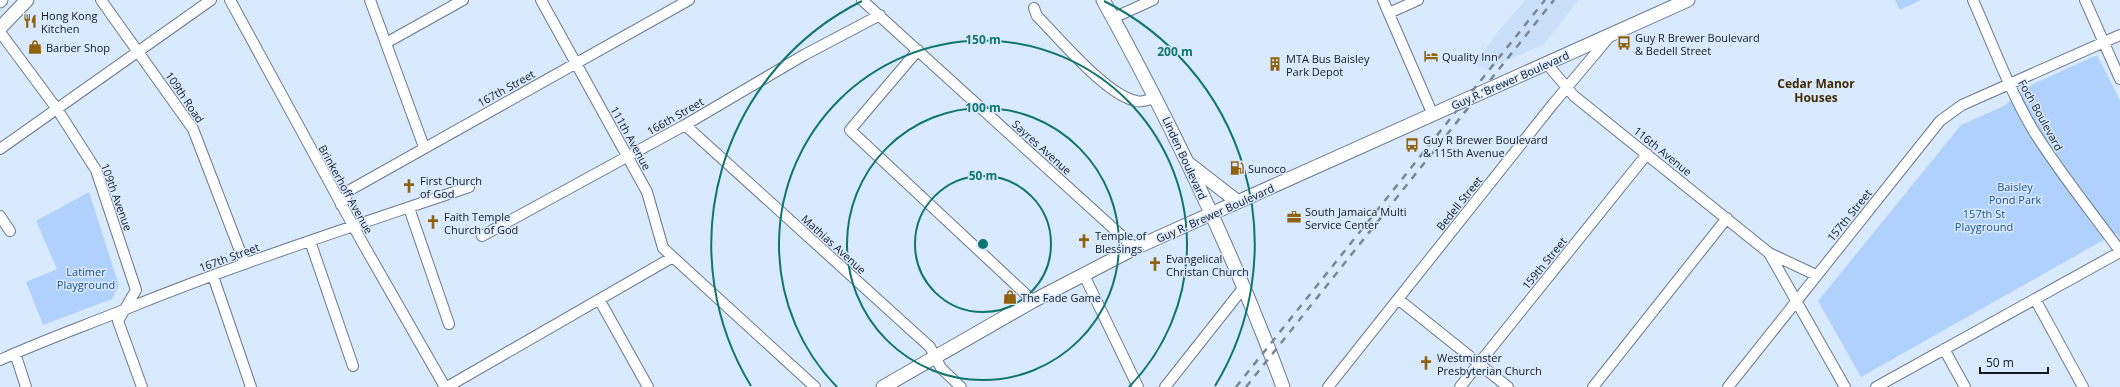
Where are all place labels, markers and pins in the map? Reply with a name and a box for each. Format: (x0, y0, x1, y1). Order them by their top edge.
place label: Hong Kong Kitchen (41, 8, 97, 36)
restaurant icon: Hong Kong Kitchen (22, 13, 38, 29)
place label: Guy R Brewer Boulevard & Bedell Street (1635, 30, 1760, 58)
bus stop icon: Guy R Brewer Boulevard & Bedell Street (1616, 35, 1632, 51)
shop icon: Barber Shop (27, 39, 43, 55)
place label: Barber Shop (46, 40, 110, 55)
hotel icon: Quality Inn (1423, 48, 1439, 64)
place label: Quality Inn (1442, 49, 1498, 64)
place label: MTA Bus Baisley Park Depot (1286, 51, 1370, 79)
building icon: MTA Bus Baisley Park Depot (1267, 56, 1283, 72)
place label: Guy R Brewer Boulevard & 115th Avenue (1423, 132, 1548, 160)
bus stop icon: Guy R Brewer Boulevard & 115th Avenue (1404, 137, 1420, 153)
fuel station icon: Sunoco (1229, 160, 1245, 176)
place label: Sunoco (1248, 161, 1286, 176)
place label: First Church of God (420, 173, 482, 201)
church icon: First Church of God (401, 178, 417, 194)
place label: South Jamaica Multi Service Center (1305, 204, 1406, 232)
place label: Faith Temple Church of God (444, 209, 518, 237)
office icon: South Jamaica Multi Service Center (1286, 209, 1302, 225)
church icon: Faith Temple Church of God (425, 214, 441, 230)
place label: Temple of Blessings (1095, 228, 1148, 256)
church icon: Temple of Blessings (1076, 233, 1092, 249)
centre of rings (976, 237, 990, 251)
place label: Evangelical Christan Church (1166, 251, 1249, 279)
church icon: Evangelical Christan Church (1147, 256, 1163, 272)
shop icon: The Fade Game (1002, 289, 1018, 305)
place label: The Fade Game (1021, 290, 1101, 305)
place label: Westminster Presbyterian Church (1437, 350, 1542, 378)
church icon: Westminster Presbyterian Church (1418, 355, 1434, 371)

